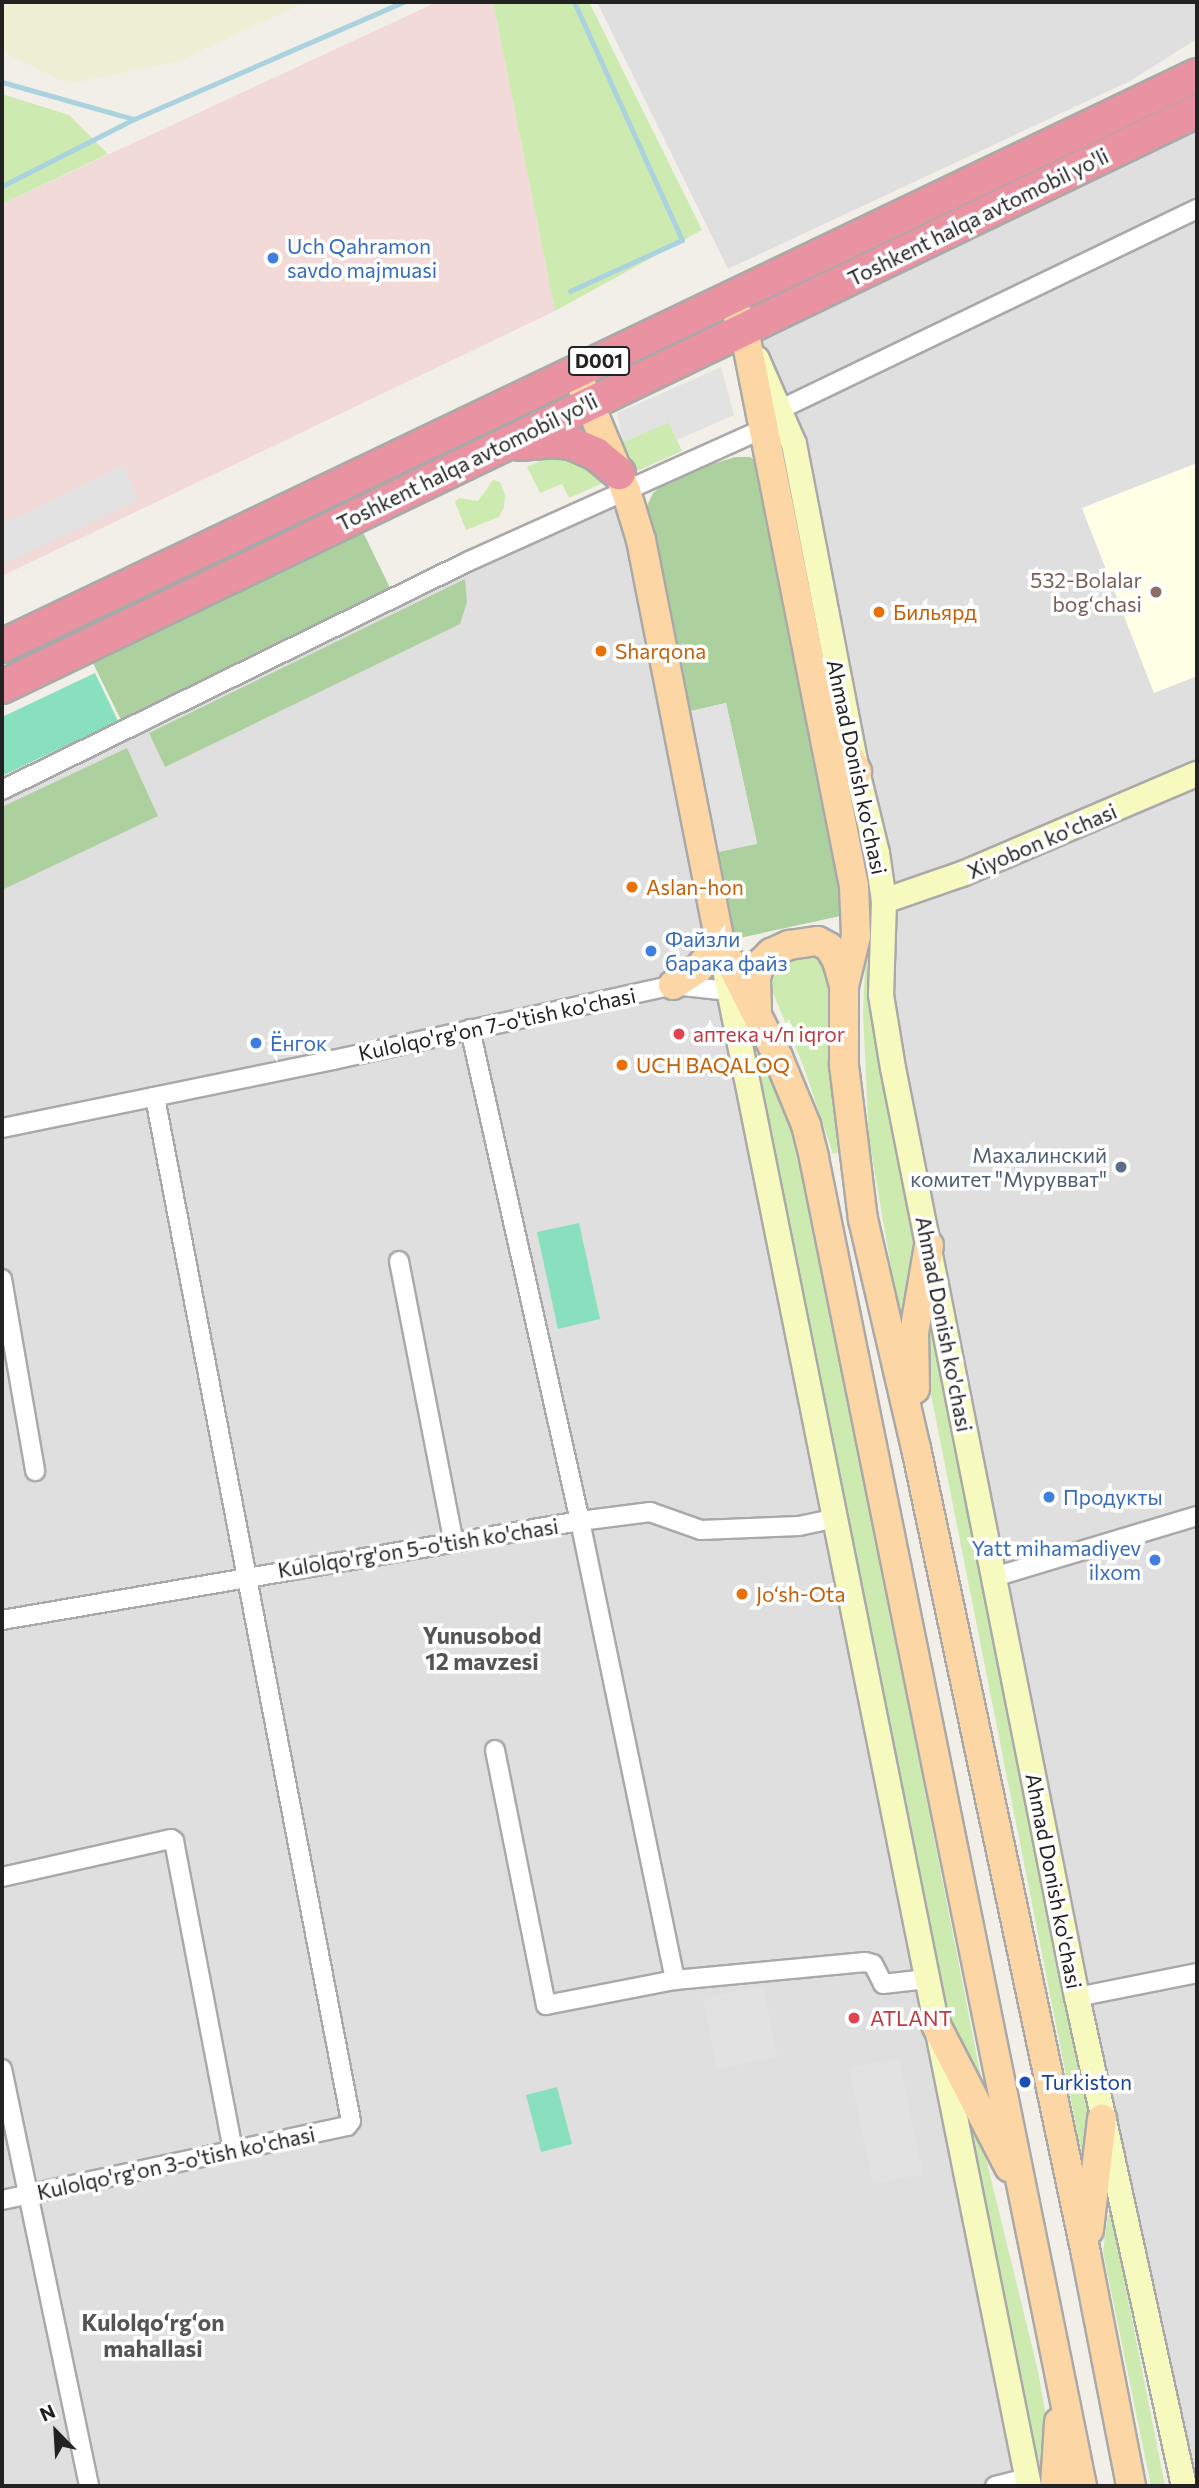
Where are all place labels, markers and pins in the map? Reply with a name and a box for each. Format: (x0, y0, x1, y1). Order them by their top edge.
place label: Uch Qahramon savdo majmuasi (287, 233, 437, 283)
marker: Uch Qahramon savdo majmuasi (265, 250, 281, 266)
place label: 532-Bolalar bogʻchasi (1030, 567, 1142, 617)
marker: 532-Bolalar bogʻchasi (1148, 584, 1164, 600)
place label: Бильярд (893, 599, 977, 625)
marker: Бильярд (871, 604, 887, 620)
place label: Sharqona (615, 638, 706, 664)
marker: Sharqona (593, 643, 609, 659)
place label: Aslan-hon (646, 874, 744, 900)
marker: Aslan-hon (624, 879, 640, 895)
place label: Файзли барака файз (665, 926, 788, 976)
marker: Файзли барака файз (643, 943, 659, 959)
place label: аптека ч/п iqror (693, 1021, 845, 1047)
marker: аптека ч/п iqror (671, 1026, 687, 1042)
place label: Ёнгок (270, 1030, 327, 1056)
marker: Ёнгок (248, 1035, 264, 1051)
place label: UCH BAQALOQ (636, 1052, 790, 1078)
marker: UCH BAQALOQ (614, 1057, 630, 1073)
place label: Махалинский комитет "Мурувват" (910, 1142, 1107, 1192)
marker: Махалинский комитет "Мурувват" (1113, 1159, 1129, 1175)
place label: Продукты (1063, 1484, 1163, 1510)
marker: Продукты (1041, 1489, 1057, 1505)
place label: Yatt mihamadiyev ilxom (972, 1535, 1141, 1585)
marker: Yatt mihamadiyev ilxom (1147, 1552, 1163, 1568)
place label: Jo‘sh-Ota (756, 1581, 845, 1607)
marker: Jo‘sh-Ota (734, 1586, 750, 1602)
place label: ATLANT (870, 2005, 952, 2031)
marker: ATLANT (844, 2008, 864, 2028)
place label: Turkiston (1041, 2069, 1132, 2095)
marker: Turkiston (1015, 2072, 1035, 2092)

